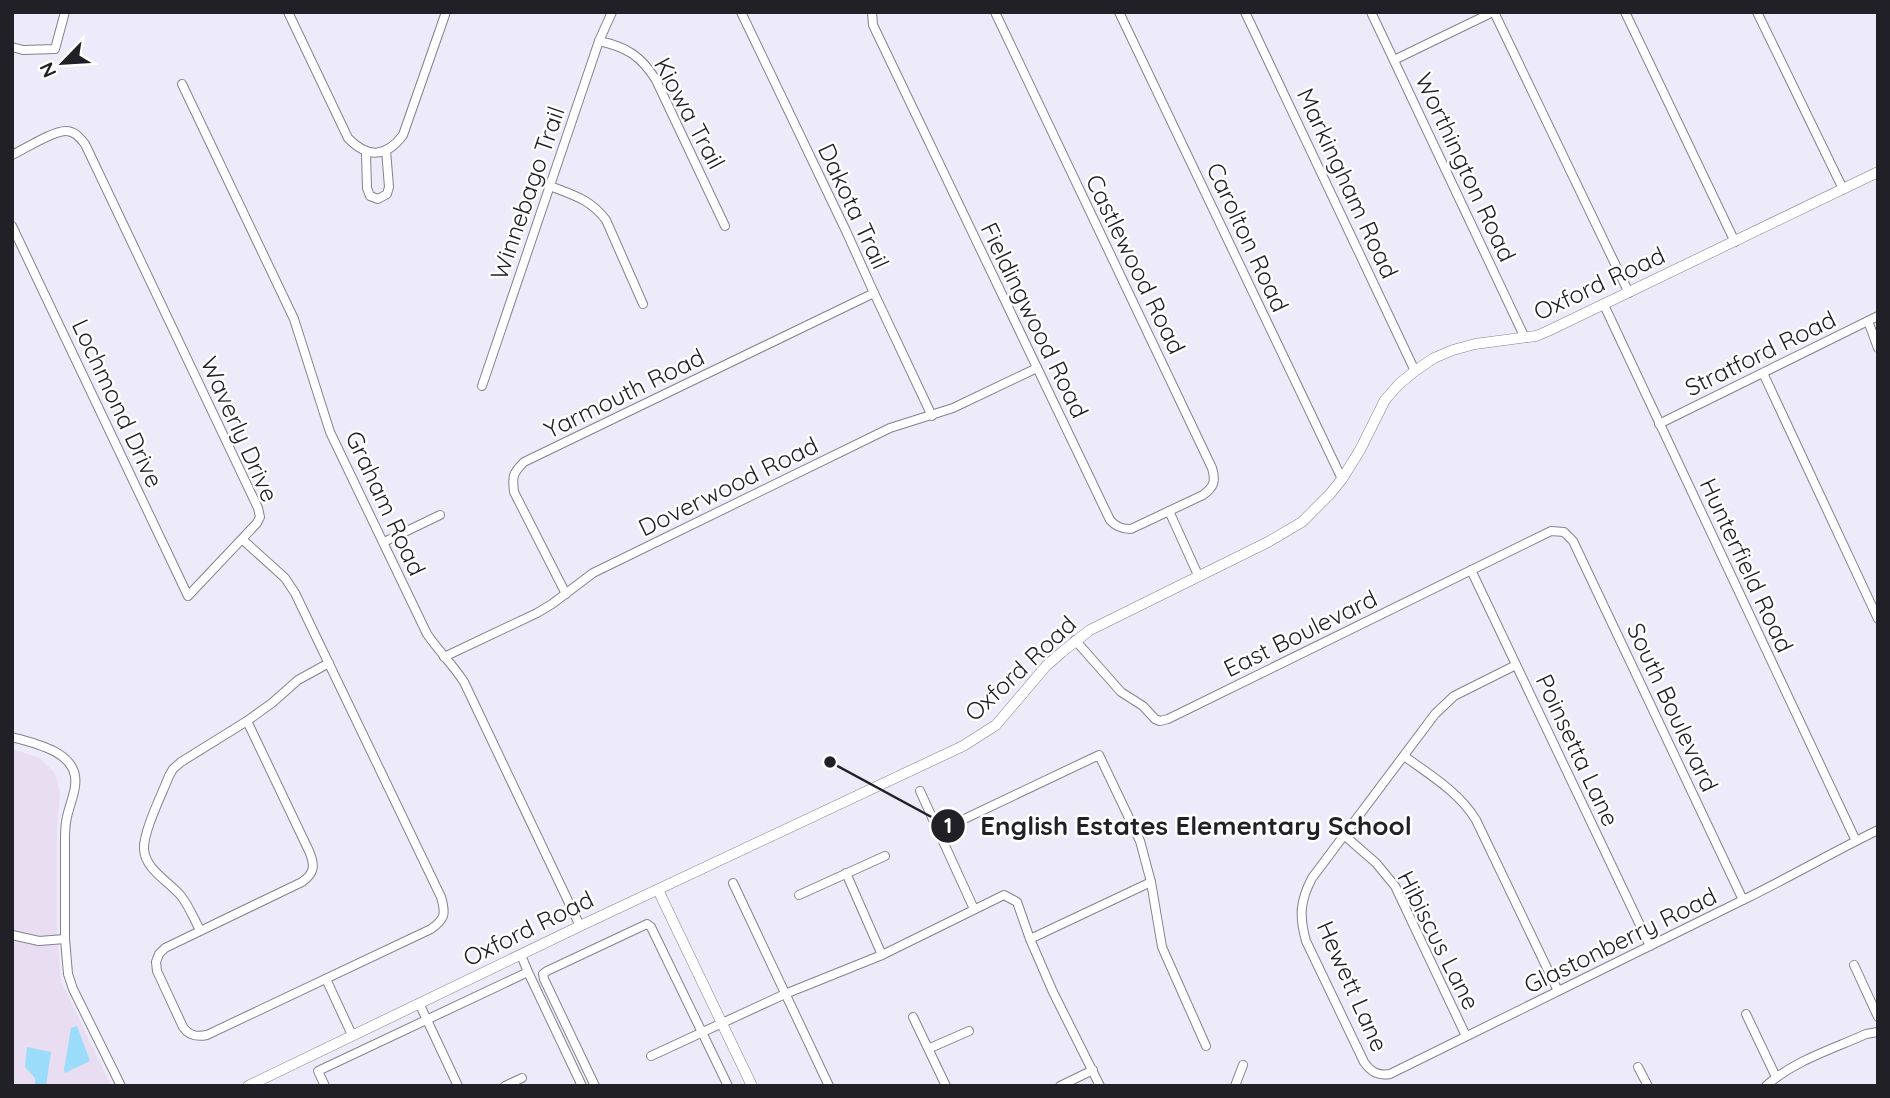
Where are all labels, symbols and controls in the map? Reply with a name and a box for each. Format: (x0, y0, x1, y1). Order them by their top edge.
north arrow (28, 28, 98, 98)
street label: Kiowa Trail (648, 52, 732, 174)
text: N (34, 59, 61, 82)
street label: Worthington Road (1409, 68, 1523, 266)
street label: Markingham Road (1291, 83, 1405, 283)
street label: Winnebago Trail (483, 102, 571, 284)
street label: Dakota Trail (812, 138, 896, 274)
street label: Carolton Road (1200, 158, 1296, 316)
street label: Castlewood Road (1080, 169, 1192, 359)
street label: Fieldingwood Road (975, 217, 1095, 423)
street label: Oxford Road (1529, 240, 1669, 326)
street label: Stratford Road (1680, 304, 1840, 402)
street label: Lochmond Drive (66, 314, 170, 492)
street label: Yarmouth Road (539, 341, 709, 445)
street label: Waverly Drive (195, 352, 285, 506)
street label: Graham Road (339, 426, 433, 580)
street label: Doverwood Road (633, 430, 823, 542)
street label: Hunterfield Road (1693, 473, 1801, 657)
street label: East Boulevard (1218, 583, 1382, 683)
street label: Oxford Road (958, 609, 1082, 727)
street label: South Boulevard (1621, 618, 1725, 796)
street label: Poinsetta Lane (1530, 669, 1626, 831)
callout: English Estates Elementary School (931, 803, 1425, 850)
text: English Estates Elementary School (980, 809, 1412, 842)
text: 1 (944, 812, 952, 838)
street label: Hibiscus Lane (1391, 865, 1487, 1015)
street label: Glastonberry Road (1519, 880, 1721, 1000)
street label: Oxford Road (458, 884, 598, 972)
street label: Hewett Lane (1311, 916, 1395, 1056)

